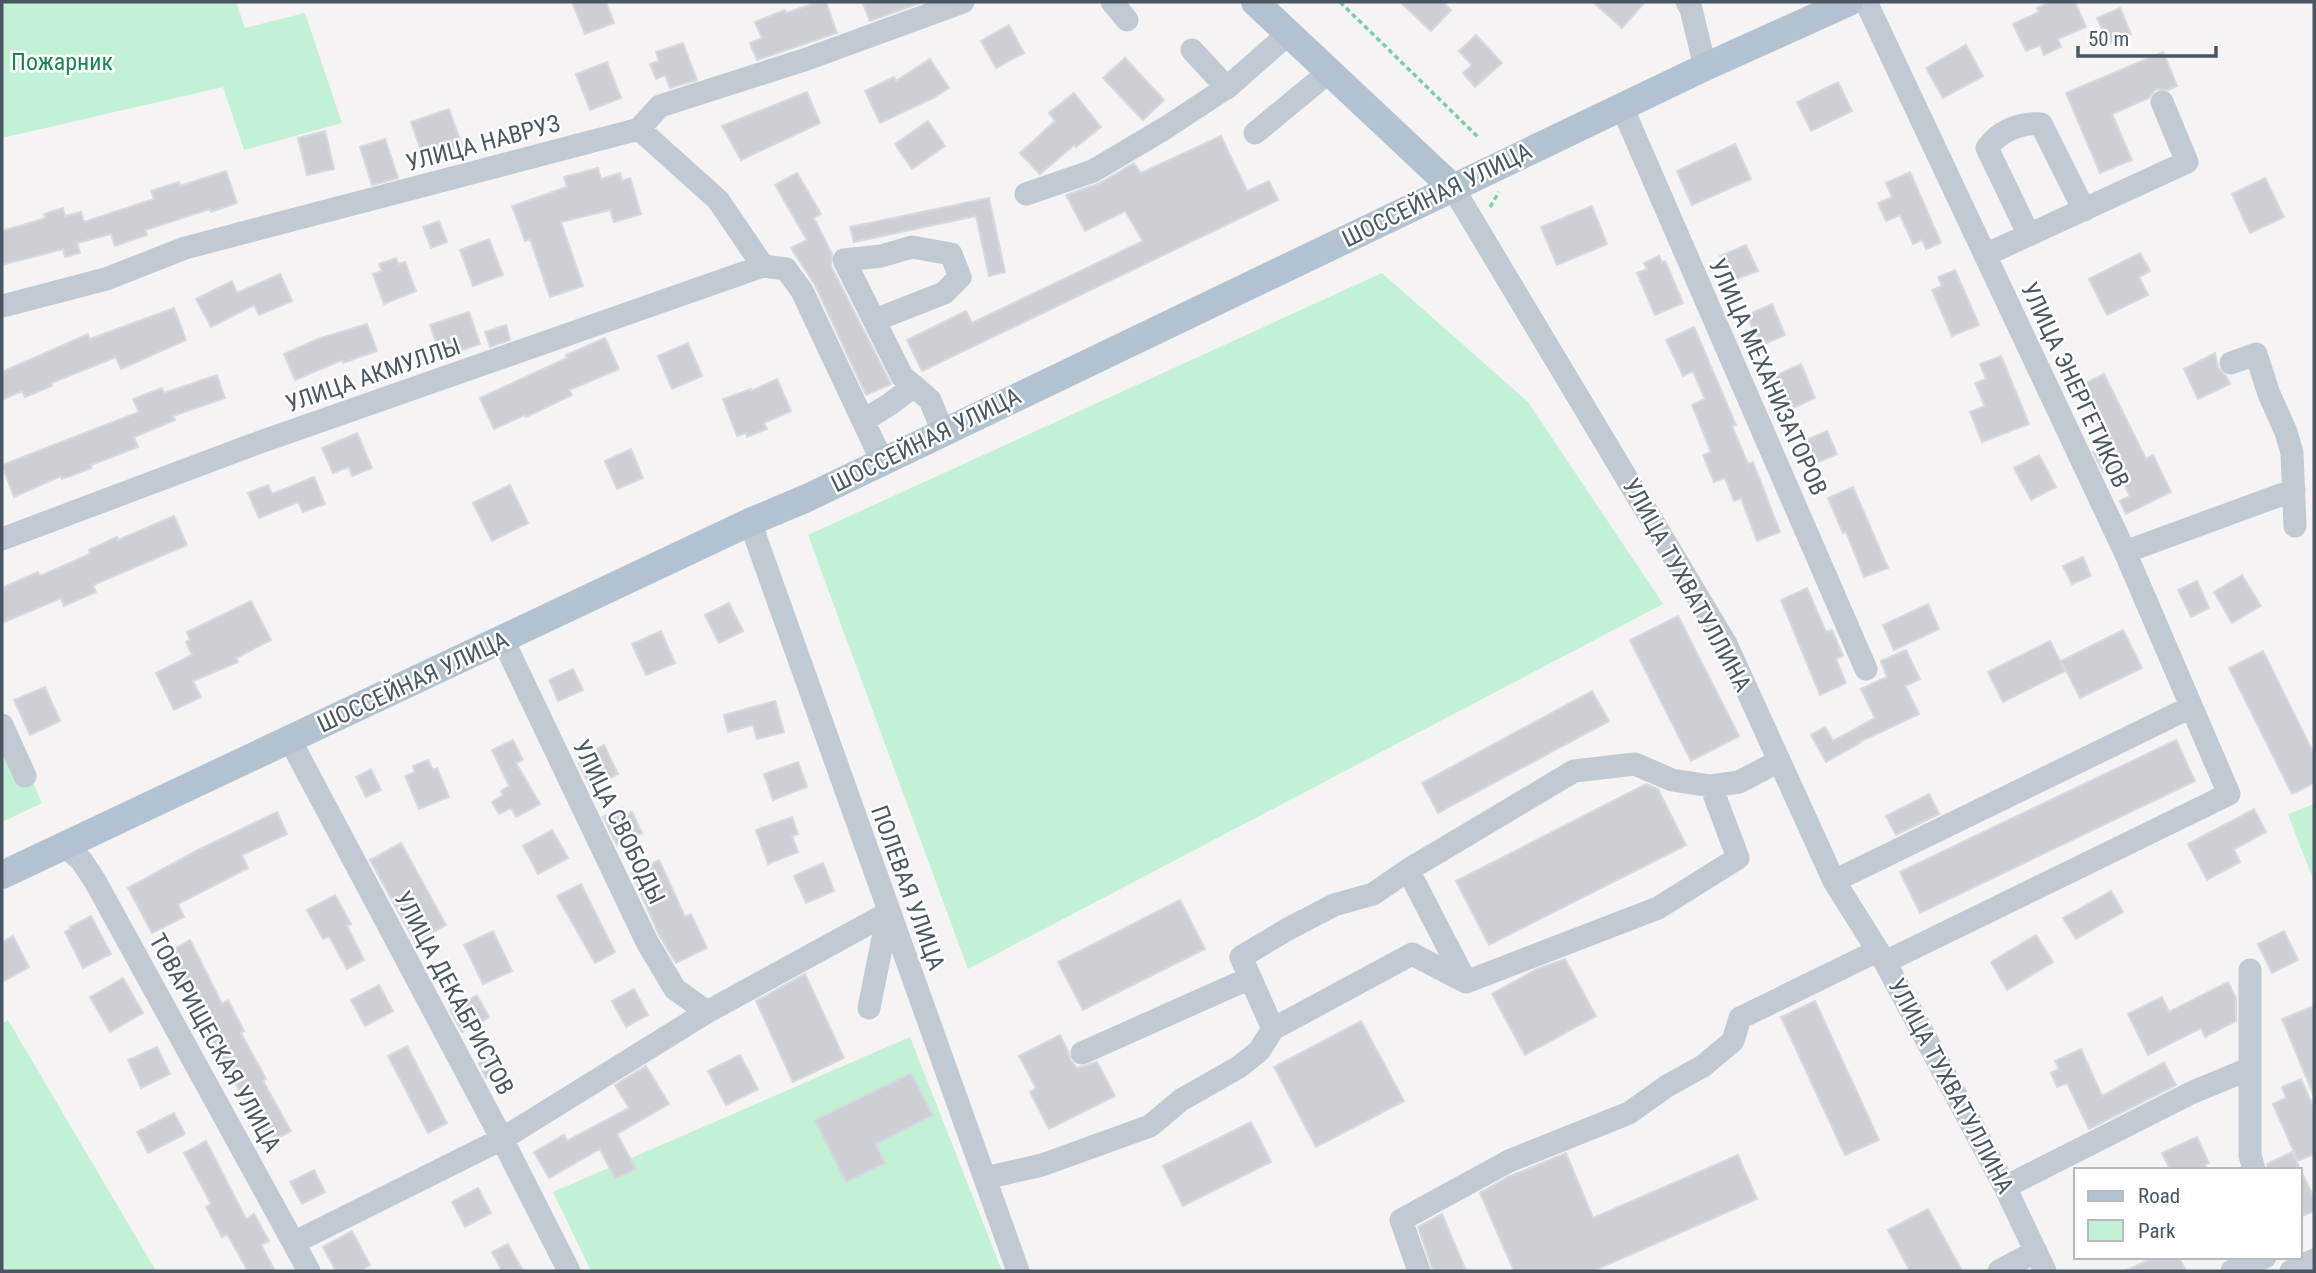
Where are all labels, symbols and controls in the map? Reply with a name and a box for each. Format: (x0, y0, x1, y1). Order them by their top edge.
scale bar (2078, 14, 2216, 58)
text: 50 m (2088, 27, 2129, 51)
park label: Пожарник (11, 48, 113, 76)
street label: УЛИЦА НАВРУЗ (403, 109, 563, 177)
street label: ШОССЕЙНАЯ УЛИЦА (1338, 137, 1537, 253)
street label: УЛИЦА МЕХАНИЗАТОРОВ (1703, 254, 1833, 500)
street label: УЛИЦА ЭНЕРГЕТИКОВ (2015, 278, 2135, 492)
street label: УЛИЦА АКМУЛЛЫ (282, 332, 464, 418)
street label: ШОССЕЙНАЯ УЛИЦА (827, 382, 1026, 498)
street label: УЛИЦА ТУХВАТУЛЛИНА (1617, 473, 1757, 697)
street label: ШОССЕЙНАЯ УЛИЦА (313, 625, 513, 739)
street label: УЛИЦА СВОБОДЫ (567, 735, 671, 909)
street label: ПОЛЕВАЯ УЛИЦА (865, 802, 951, 974)
street label: УЛИЦА ДЕКАБРИСТОВ (388, 886, 520, 1100)
street label: ТОВАРИЩЕСКАЯ УЛИЦА (143, 929, 287, 1157)
street label: УЛИЦА ТУХВАТУЛЛИНА (1882, 974, 2020, 1198)
legend (2074, 1168, 2302, 1259)
text: Road (2138, 1184, 2180, 1208)
text: Park (2138, 1219, 2176, 1243)

